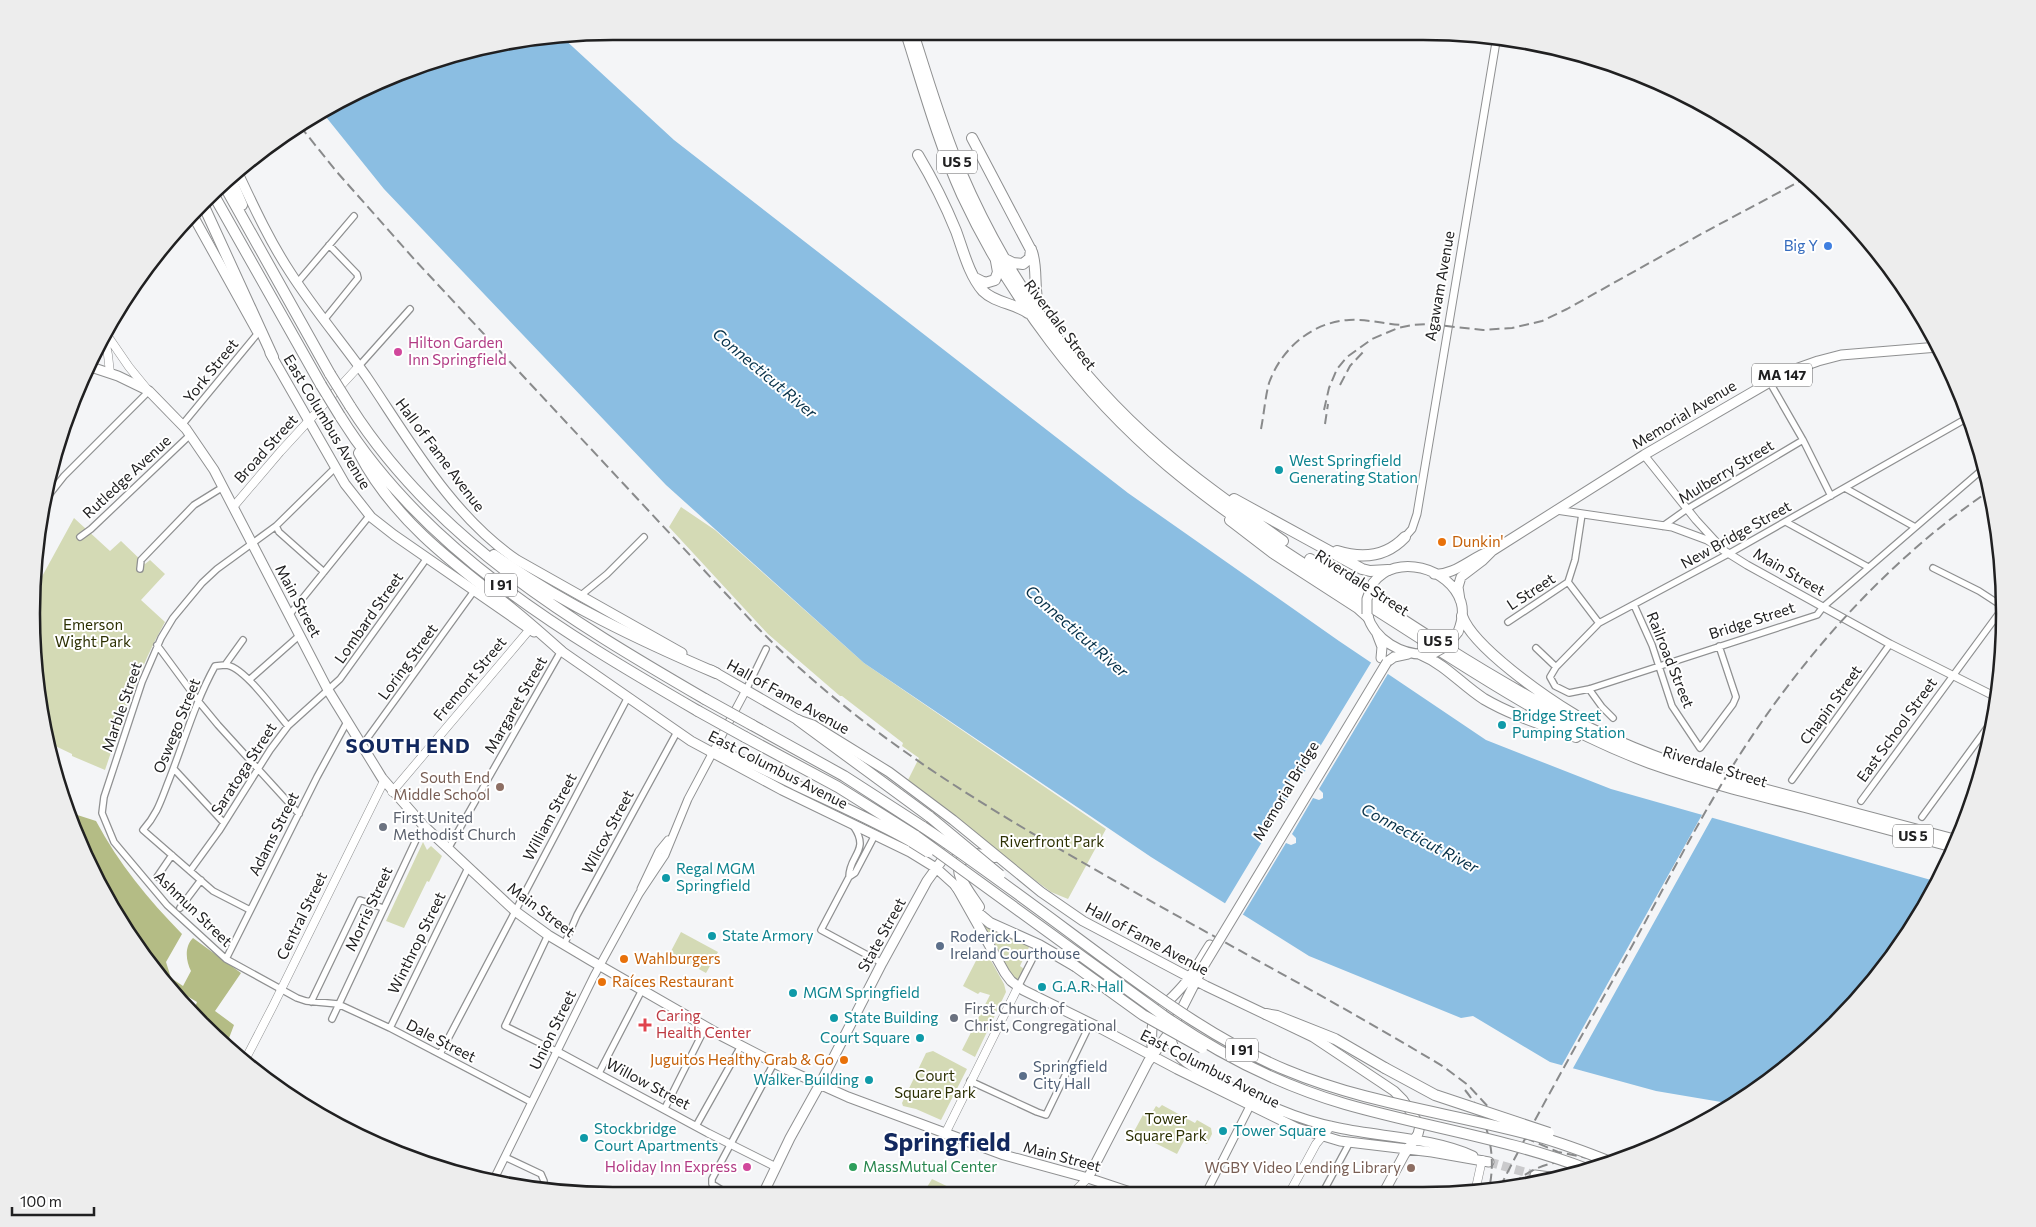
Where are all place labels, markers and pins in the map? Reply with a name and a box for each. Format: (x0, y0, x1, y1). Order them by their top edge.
place label: Big Y (1784, 236, 1818, 254)
marker: Big Y (1822, 240, 1834, 252)
place label: Hilton Garden Inn Springfield (408, 333, 507, 368)
marker: Hilton Garden Inn Springfield (392, 346, 404, 358)
place label: West Springfield Generating Station (1289, 451, 1418, 486)
marker: West Springfield Generating Station (1273, 464, 1285, 476)
place label: Dunkin' (1452, 532, 1504, 550)
marker: Dunkin' (1436, 536, 1448, 548)
place label: Bridge Street Pumping Station (1512, 706, 1625, 741)
marker: Bridge Street Pumping Station (1496, 719, 1508, 731)
place label: South End Middle School (393, 768, 490, 803)
marker: South End Middle School (494, 781, 506, 793)
place label: First United Methodist Church (393, 808, 516, 843)
marker: First United Methodist Church (377, 821, 389, 833)
place label: Regal MGM Springfield (676, 859, 755, 894)
marker: Regal MGM Springfield (660, 872, 672, 884)
place label: State Armory (722, 926, 814, 944)
place label: Roderick L. Ireland Courthouse (950, 927, 1080, 962)
marker: State Armory (706, 930, 718, 942)
marker: Roderick L. Ireland Courthouse (934, 940, 946, 952)
place label: Wahlburgers (634, 949, 721, 967)
marker: Wahlburgers (618, 953, 630, 965)
place label: Raíces Restaurant (612, 972, 734, 990)
marker: Raíces Restaurant (596, 976, 608, 988)
place label: G.A.R. Hall (1052, 977, 1124, 995)
marker: G.A.R. Hall (1036, 981, 1048, 993)
place label: MGM Springfield (803, 983, 920, 1001)
marker: MGM Springfield (787, 987, 799, 999)
place label: First Church of Christ, Congregational (964, 999, 1117, 1034)
place label: Caring Health Center (656, 1006, 751, 1041)
place label: State Building (844, 1008, 938, 1026)
marker: State Building (828, 1012, 840, 1024)
marker: First Church of Christ, Congregational (948, 1012, 960, 1024)
marker: Caring Health Center (638, 1018, 652, 1032)
place label: Court Square (820, 1028, 910, 1046)
marker: Court Square (914, 1032, 926, 1044)
place label: Juguitos Healthy Grab & Go (650, 1050, 834, 1068)
marker: Juguitos Healthy Grab & Go (838, 1054, 850, 1066)
place label: Springfield City Hall (1033, 1057, 1107, 1092)
place label: Walker Building (753, 1070, 859, 1088)
marker: Springfield City Hall (1017, 1070, 1029, 1082)
marker: Walker Building (863, 1074, 875, 1086)
place label: Stockbridge Court Apartments (594, 1119, 719, 1154)
place label: Tower Square (1233, 1121, 1326, 1139)
marker: Tower Square (1217, 1125, 1229, 1137)
marker: Stockbridge Court Apartments (578, 1132, 590, 1144)
place label: Holiday Inn Express (605, 1157, 737, 1175)
place label: MassMutual Center (863, 1157, 997, 1175)
place label: WGBY Video Lending Library (1204, 1158, 1401, 1176)
marker: Holiday Inn Express (741, 1161, 753, 1173)
marker: MassMutual Center (847, 1161, 859, 1173)
marker: WGBY Video Lending Library (1405, 1162, 1417, 1174)

